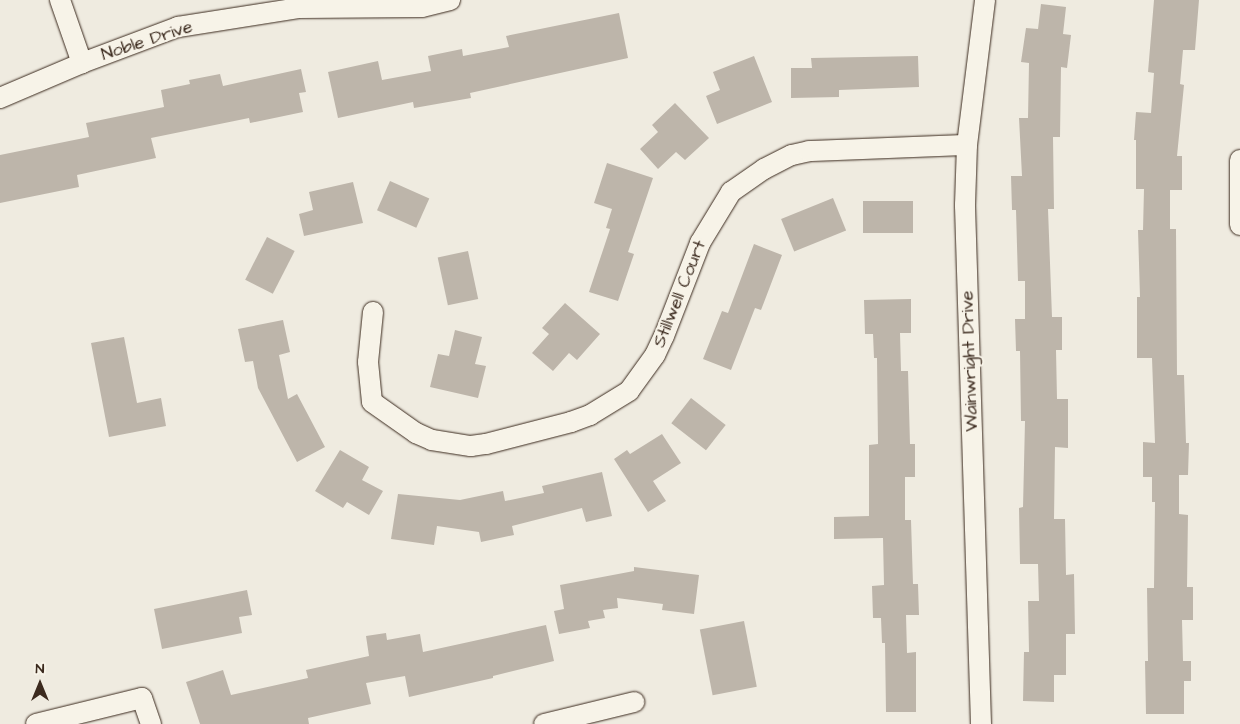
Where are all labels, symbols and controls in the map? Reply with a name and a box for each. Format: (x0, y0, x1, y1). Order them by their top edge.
street label: Noble Drive (99, 16, 195, 66)
street label: Stillwell Court (649, 237, 711, 351)
street label: Wainwright Drive (957, 290, 983, 432)
north arrow (15, 659, 65, 709)
text: N (36, 659, 44, 679)

